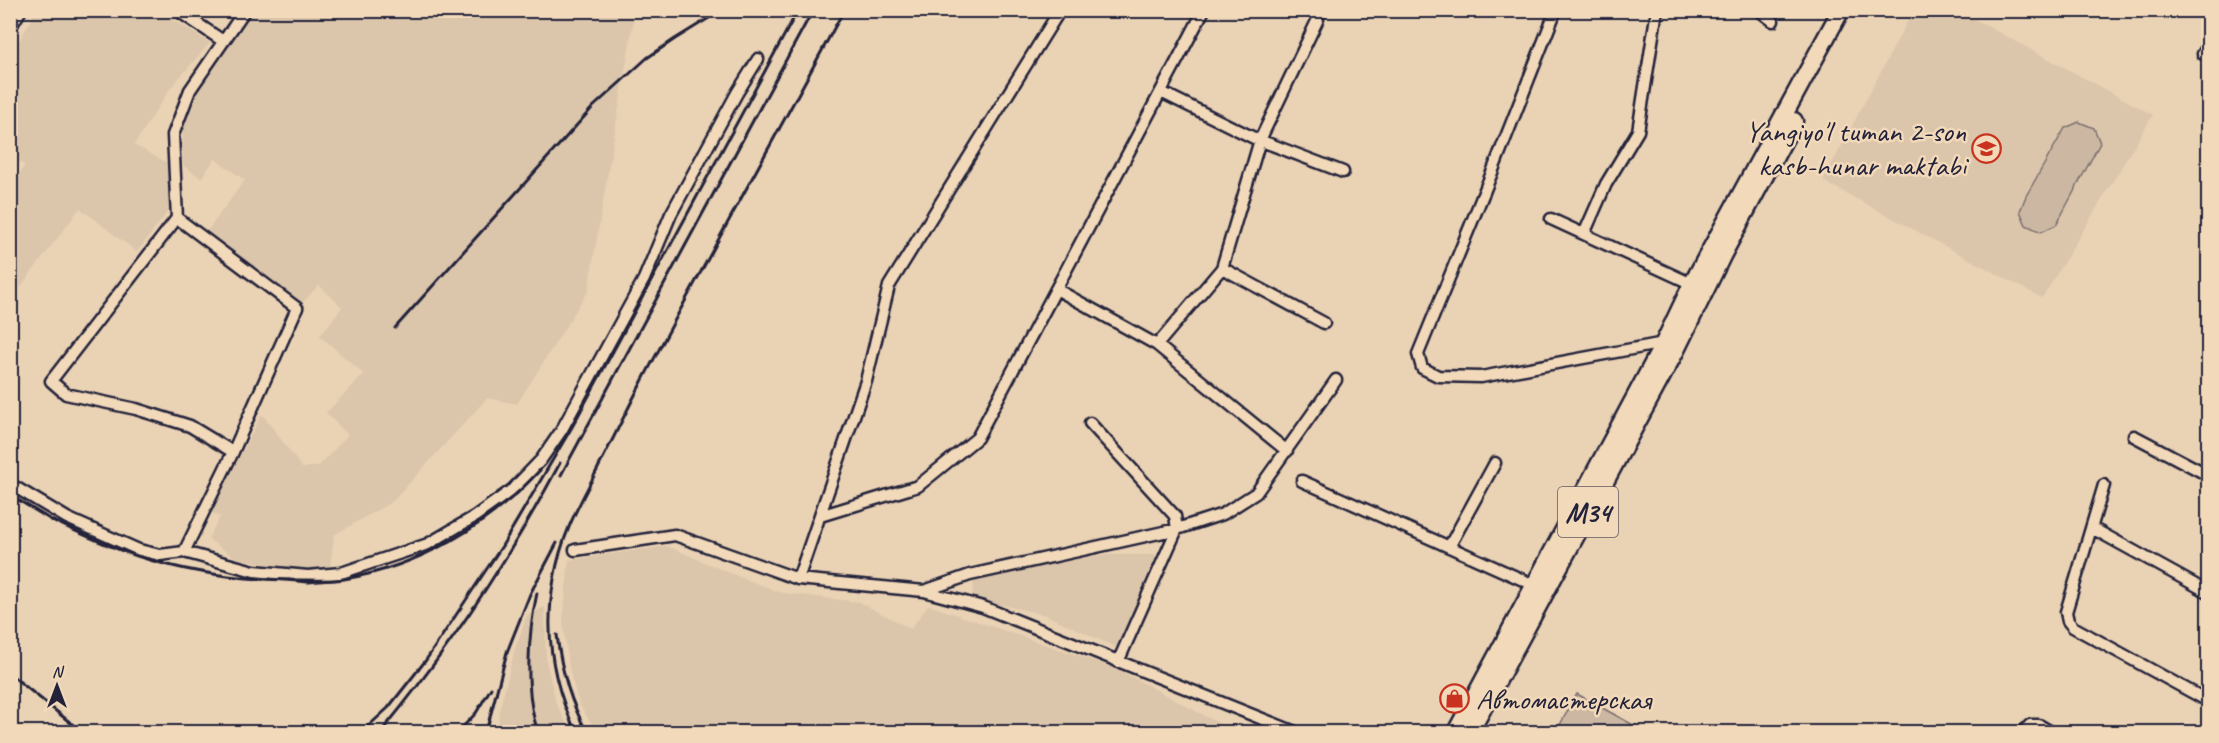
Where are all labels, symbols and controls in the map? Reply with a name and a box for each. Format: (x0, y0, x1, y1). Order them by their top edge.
place label: Yangiyo'l tuman 2-son kasb-hunar maktabi (1745, 112, 1969, 184)
school or university icon: Yangiyo'l tuman 2-son kasb-hunar maktabi (1971, 132, 2003, 164)
road number: M34 (1558, 487, 1618, 537)
north arrow (27, 656, 87, 716)
text: N (52, 662, 65, 682)
place label: Автомастерская (1476, 680, 1654, 718)
shop icon: Автомастерская (1439, 683, 1471, 715)

